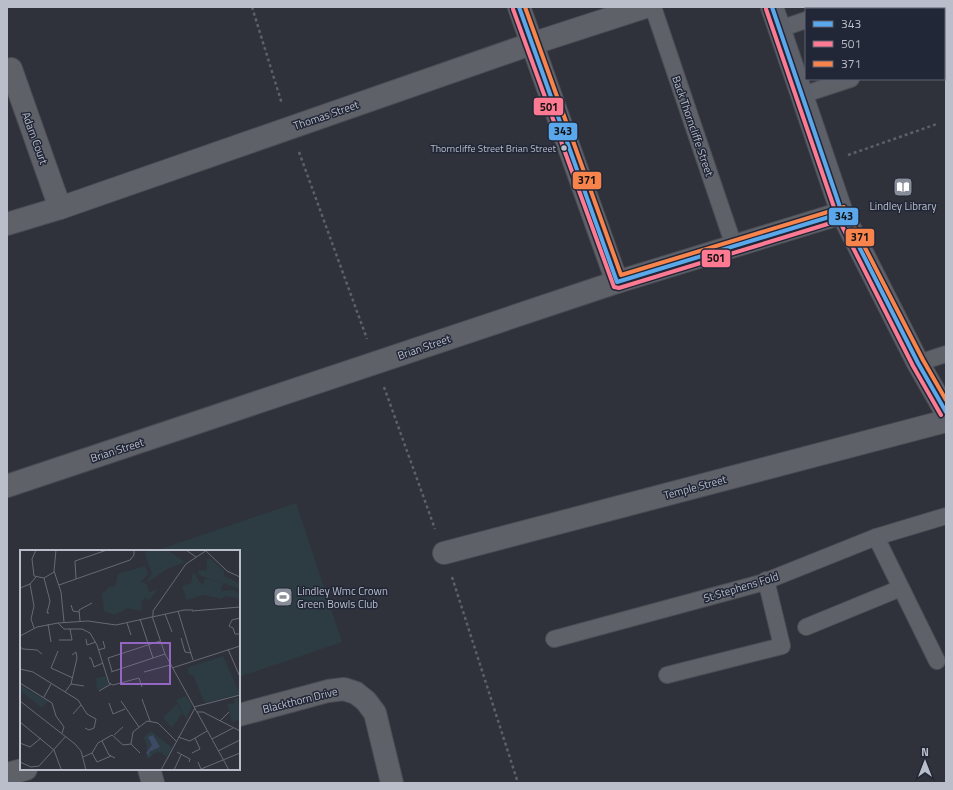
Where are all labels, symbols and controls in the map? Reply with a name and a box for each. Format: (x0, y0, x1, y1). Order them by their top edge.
legend (805, 8, 945, 80)
text: 343 (841, 14, 861, 33)
text: 501 (841, 34, 861, 53)
text: 371 (841, 54, 861, 73)
street label: Back Thorncliffe Street (668, 74, 718, 178)
street label: Thomas Street (291, 96, 361, 134)
line badge: 501 (533, 97, 564, 116)
text: 501 (540, 99, 558, 115)
street label: Adam Court (18, 110, 52, 167)
line badge: 343 (548, 122, 578, 141)
text: 343 (554, 123, 572, 139)
place label: Thorncliffe Street Brian Street (430, 141, 556, 156)
marker: Thorncliffe Street Brian Street (559, 143, 569, 153)
line badge: 371 (572, 171, 602, 190)
text: 371 (578, 172, 596, 188)
library icon: Lindley Library (892, 176, 914, 198)
place label: Lindley Library (869, 198, 937, 214)
line badge: 343 (828, 207, 859, 226)
text: 343 (835, 208, 853, 224)
line badge: 371 (845, 228, 875, 247)
text: 371 (851, 229, 869, 245)
line badge: 501 (701, 249, 731, 268)
text: 501 (707, 250, 725, 266)
street label: Brian Street (395, 330, 453, 364)
street label: Brian Street (88, 434, 146, 466)
street label: Temple Street (662, 471, 728, 503)
inset map (20, 550, 240, 770)
street label: St Stephens Fold (701, 568, 781, 606)
place label: Lindley Wmc Crown Green Bowls Club (297, 583, 388, 612)
sports icon: Lindley Wmc Crown Green Bowls Club (272, 586, 294, 608)
street label: Blackthorn Drive (261, 683, 340, 717)
north arrow (905, 742, 945, 782)
text: N (921, 744, 929, 760)

